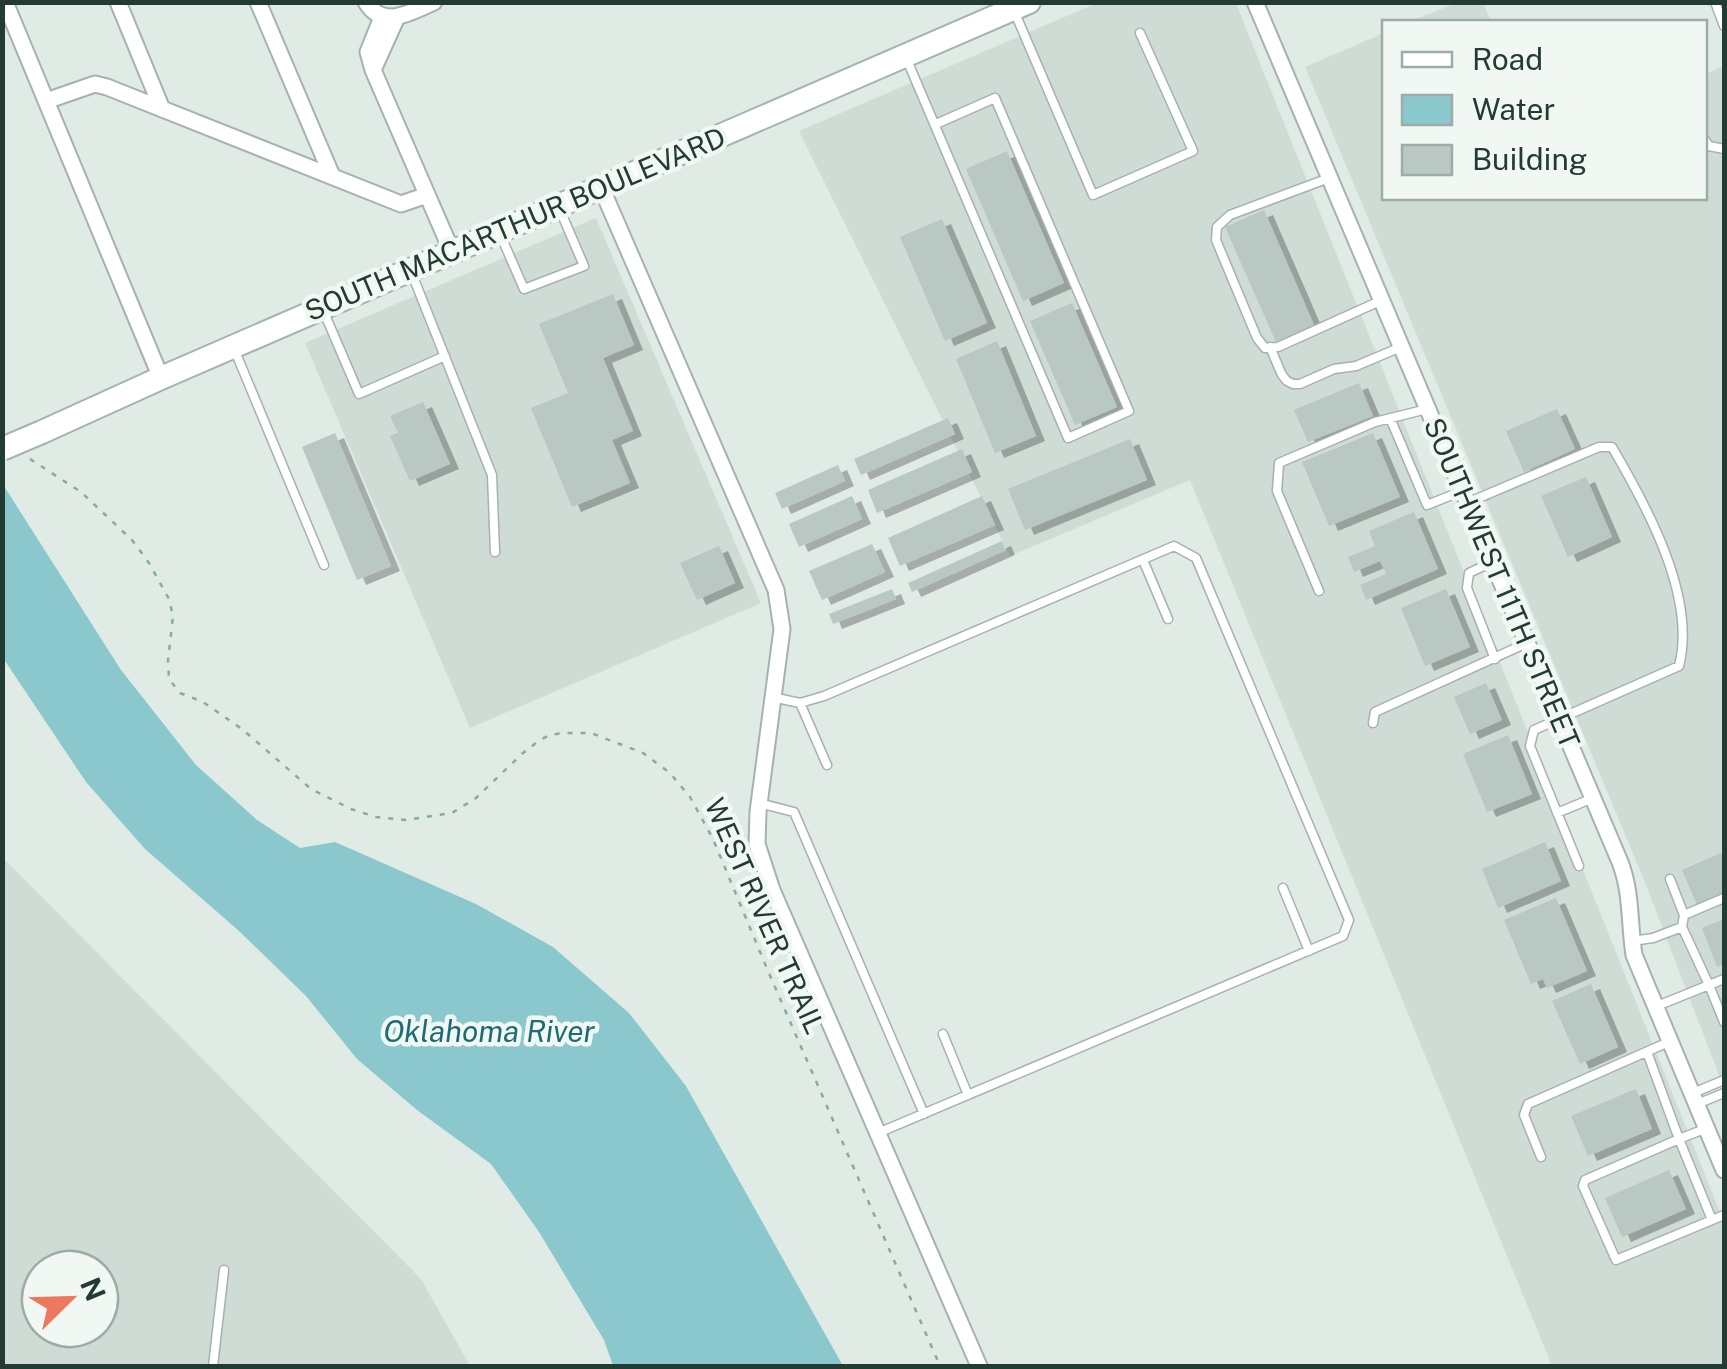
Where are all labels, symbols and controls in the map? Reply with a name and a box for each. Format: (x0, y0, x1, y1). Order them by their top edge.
legend (1382, 20, 1707, 200)
text: Road (1472, 41, 1543, 77)
text: Water (1472, 91, 1555, 127)
street label: SOUTH MACARTHUR BOULEVARD (300, 120, 730, 327)
text: Building (1472, 141, 1587, 177)
street label: SOUTHWEST 11TH STREET (1418, 413, 1587, 753)
street label: WEST RIVER TRAIL (699, 793, 832, 1039)
water label: Oklahoma River (383, 1013, 596, 1049)
north arrow (20, 1249, 120, 1349)
text: N (74, 1273, 113, 1306)

